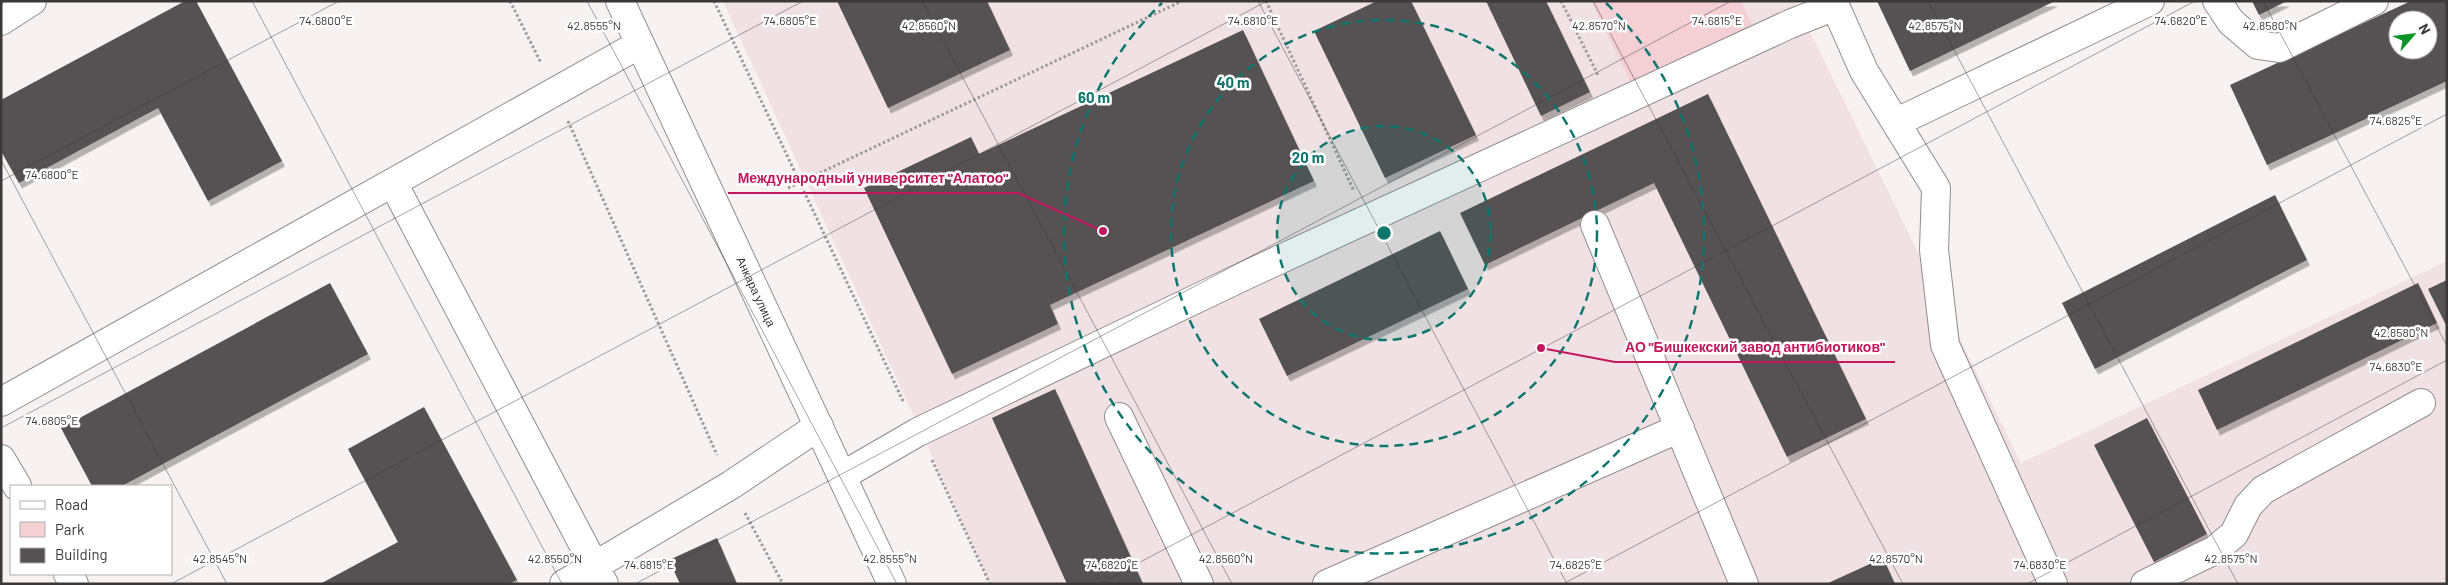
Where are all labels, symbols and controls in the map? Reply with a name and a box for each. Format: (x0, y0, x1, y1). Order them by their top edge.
north arrow (2388, 10, 2438, 60)
text: 74.6800°E (299, 13, 353, 27)
text: 74.6805°E (764, 13, 816, 27)
text: 74.6810°E (1228, 13, 1278, 27)
text: 74.6815°E (1692, 13, 1742, 27)
text: 74.6820°E (2154, 13, 2208, 27)
text: 42.8555°N (567, 18, 621, 32)
text: 42.8560°N (902, 18, 956, 32)
text: 42.8570°N (1572, 18, 1626, 32)
text: 42.8575°N (1908, 18, 1962, 32)
text: 42.8580°N (2243, 18, 2297, 32)
text: N (2415, 21, 2435, 37)
text: 40 m (1216, 73, 1250, 91)
text: 60 m (1078, 88, 1110, 106)
text: 74.6825°E (2370, 113, 2422, 127)
text: 20 m (1292, 148, 1324, 166)
callout: Международный университет "Алатоо" (728, 164, 1018, 193)
text: 74.6800°E (25, 167, 79, 181)
text: Международный университет "Алатоо" (738, 169, 1008, 186)
centre of rings (1375, 224, 1393, 242)
street label: Анкара улица (734, 254, 779, 329)
text: 42.8580°N (2374, 325, 2428, 339)
callout: АО "Бишкекский завод антибиотиков" (1615, 333, 1895, 362)
text: АО "Бишкекский завод антибиотиков" (1625, 338, 1885, 355)
text: 74.6830°E (2370, 359, 2422, 373)
text: 74.6805°E (26, 413, 78, 427)
legend (10, 485, 172, 575)
text: Road (55, 495, 88, 513)
text: Park (55, 520, 85, 538)
text: Building (55, 545, 108, 563)
text: 42.8545°N (193, 551, 247, 565)
text: 42.8550°N (528, 551, 582, 565)
text: 42.8555°N (863, 551, 917, 565)
text: 42.8560°N (1199, 551, 1253, 565)
text: 42.8570°N (1869, 551, 1923, 565)
text: 42.8575°N (2204, 551, 2258, 565)
text: 74.6815°E (624, 557, 674, 571)
text: 74.6820°E (1085, 557, 1139, 571)
text: 74.6825°E (1550, 557, 1602, 571)
text: 74.6830°E (2014, 557, 2066, 571)

